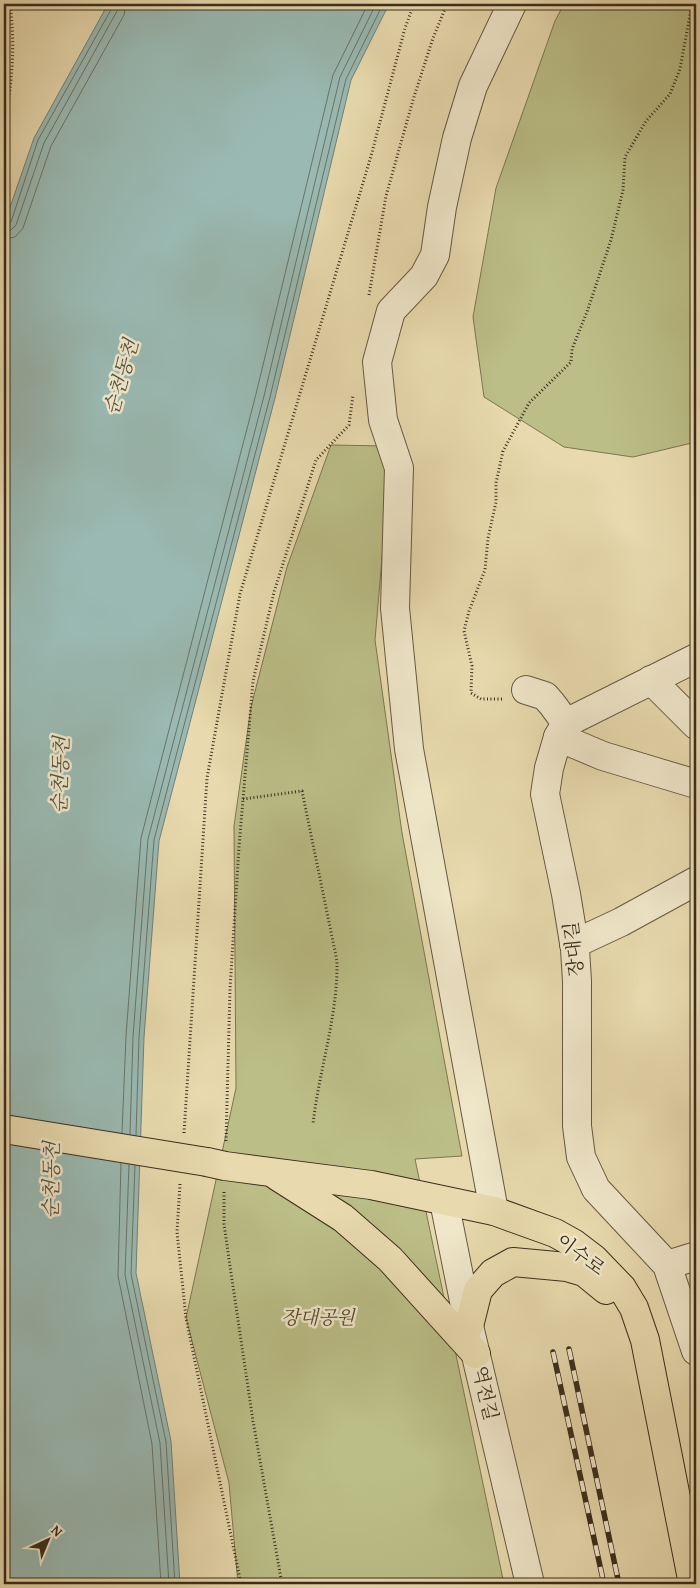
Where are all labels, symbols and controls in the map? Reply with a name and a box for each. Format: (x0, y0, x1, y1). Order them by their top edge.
water label: 순천동천 (96, 334, 146, 418)
water label: 순천동천 (44, 734, 75, 814)
street label: 장대길 (556, 920, 590, 978)
water label: 순천동천 (35, 1139, 66, 1219)
street label: 이수로 (551, 1226, 611, 1282)
park label: 장대공원 (281, 1303, 356, 1331)
street label: 역전길 (466, 1363, 506, 1423)
north arrow (22, 1516, 72, 1566)
text: N (47, 1520, 68, 1542)

